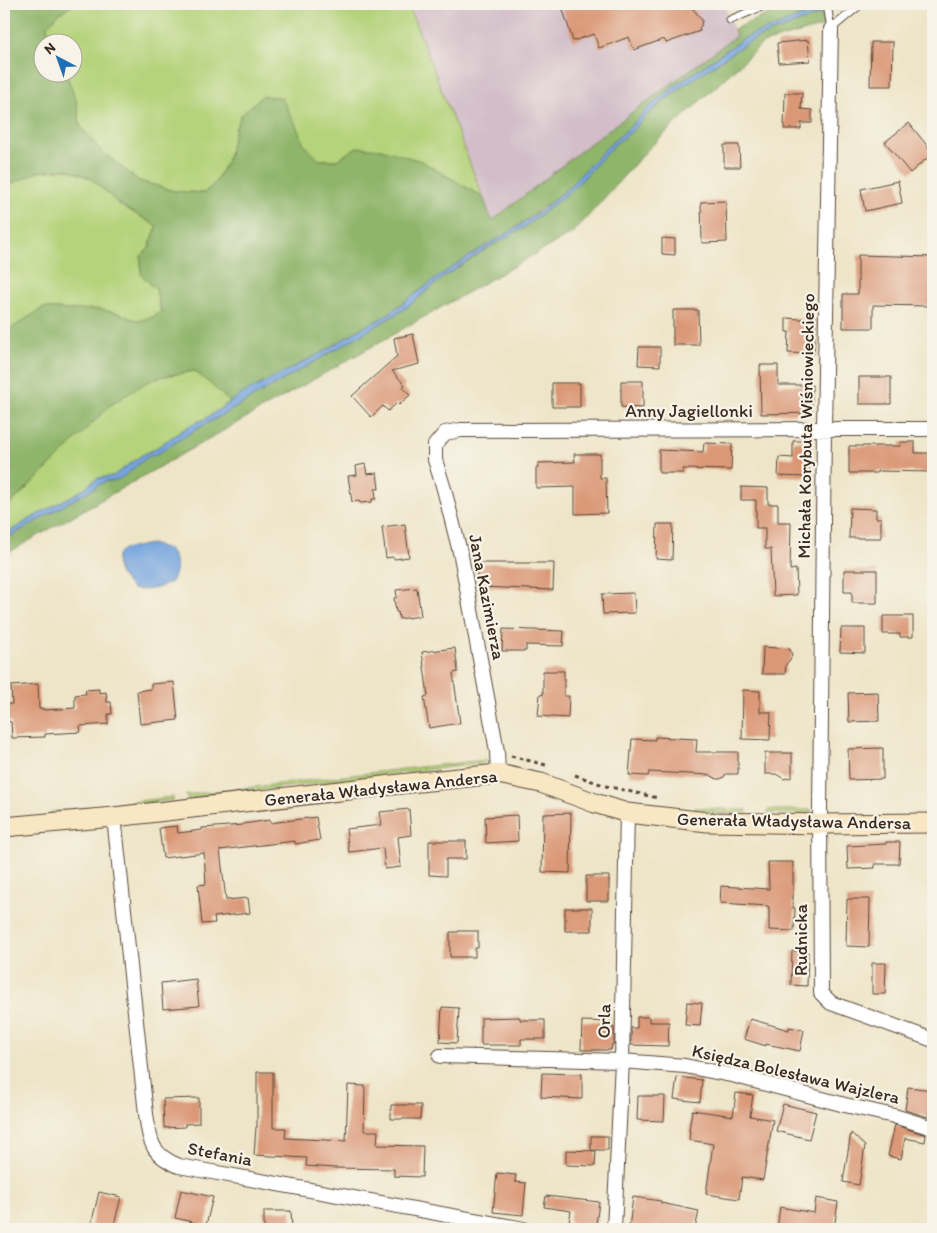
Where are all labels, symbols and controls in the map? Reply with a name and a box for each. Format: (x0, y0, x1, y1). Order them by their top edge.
north arrow (32, 32, 82, 82)
text: N (41, 39, 59, 58)
street label: Michała Korybuta Wiśniowieckiego (793, 293, 819, 559)
street label: Anny Jagiellonki (625, 400, 753, 422)
street label: Jana Kazimierza (464, 532, 510, 662)
street label: Generała Władysława Andersa (263, 765, 499, 811)
street label: Generała Władysława Andersa (677, 808, 912, 834)
street label: Rudnicka (790, 903, 812, 976)
street label: Orla (593, 1003, 615, 1039)
street label: Księdza Bolesława Wajzlera (690, 1039, 903, 1109)
street label: Stefania (186, 1137, 255, 1171)

